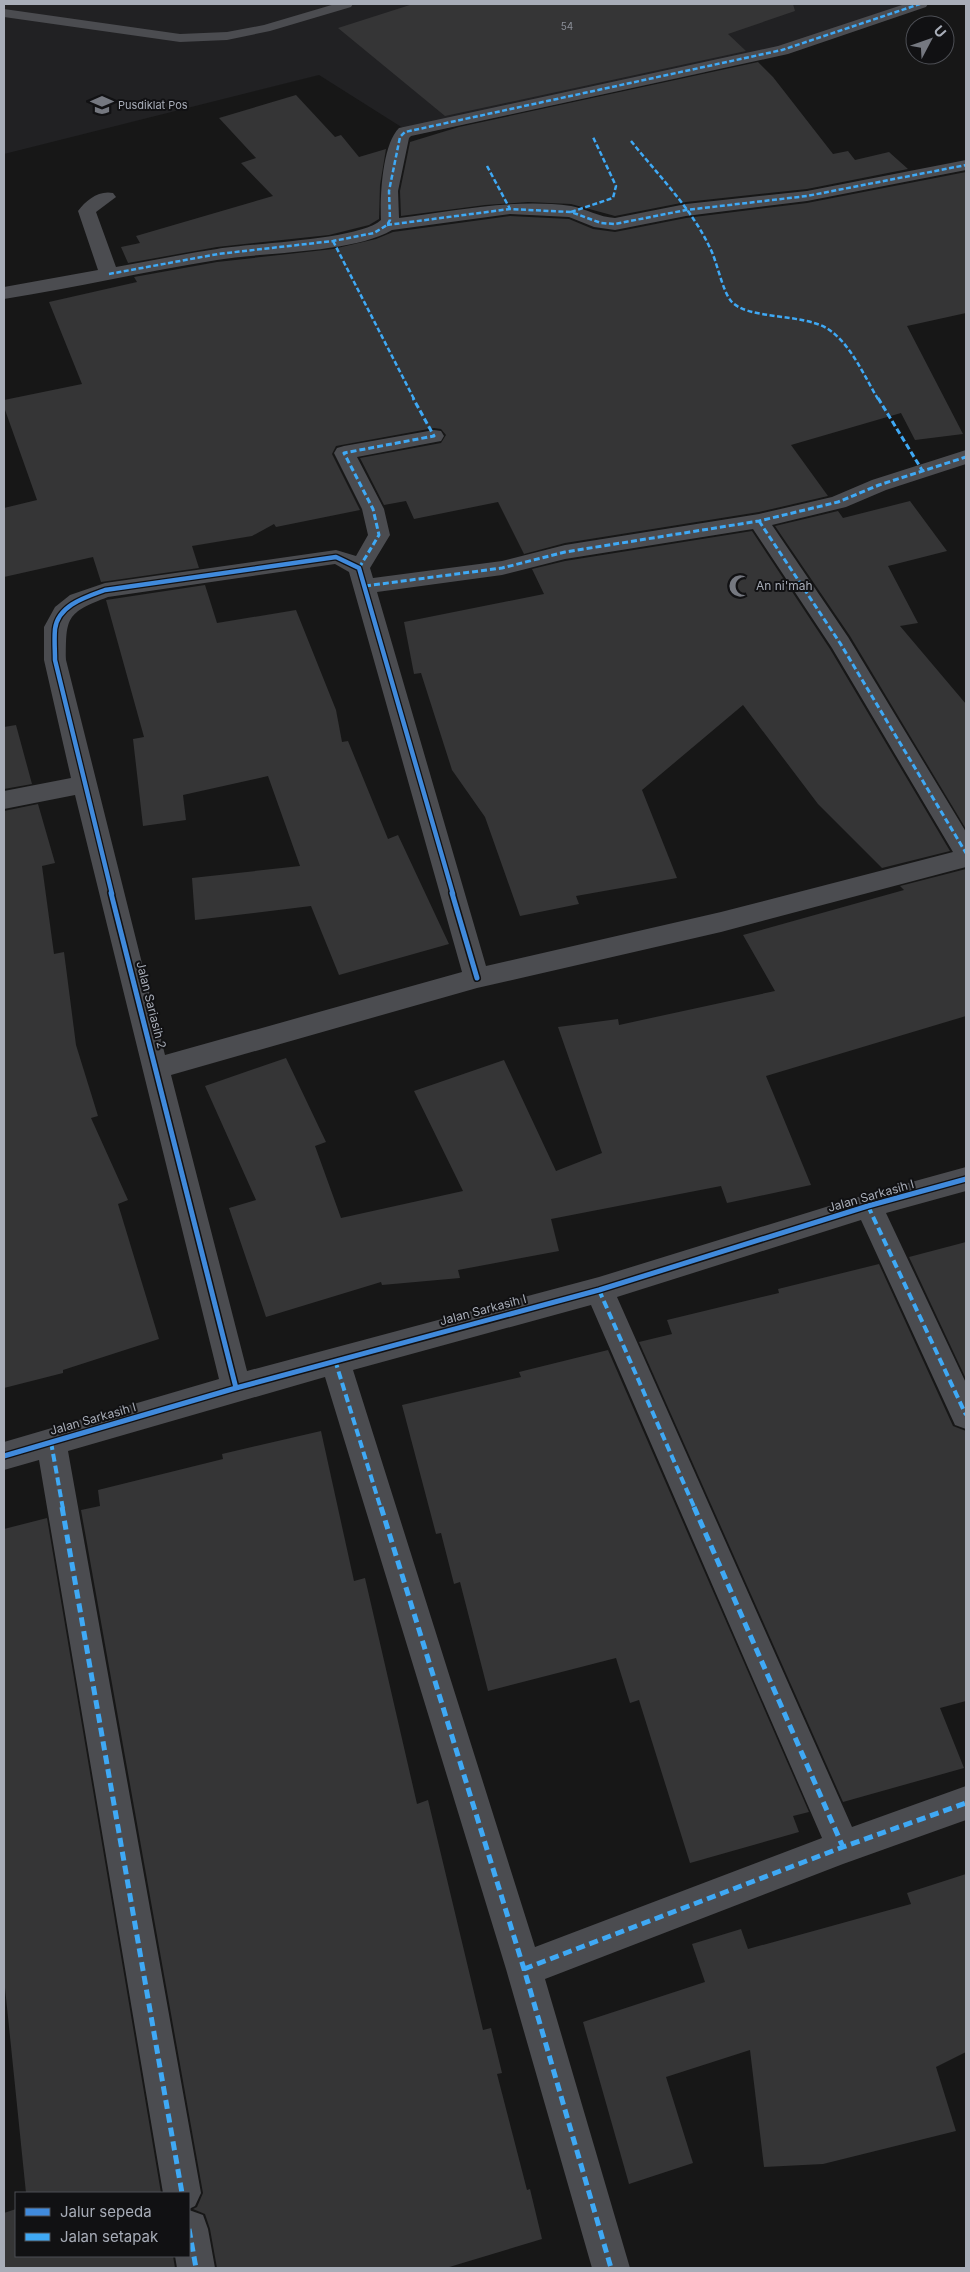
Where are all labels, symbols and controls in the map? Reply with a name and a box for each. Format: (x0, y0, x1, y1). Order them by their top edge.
north arrow (905, 15, 955, 65)
house number: 54 (561, 20, 573, 32)
text: U (930, 22, 950, 41)
school or university icon: Pusdiklat Pos (89, 92, 115, 118)
place label: Pusdiklat Pos (118, 98, 188, 112)
mosque icon: An ni'mah (727, 573, 753, 599)
place label: An ni'mah (756, 578, 813, 593)
street label: Jalan Sariasih 2 (133, 960, 170, 1050)
street label: Jalan Sarkasih I (826, 1176, 916, 1215)
street label: Jalan Sarkasih I (438, 1291, 528, 1328)
street label: Jalan Sarkasih I (48, 1399, 138, 1438)
legend (15, 2192, 190, 2257)
text: Jalur sepeda (60, 2202, 152, 2221)
text: Jalan setapak (60, 2227, 159, 2246)

